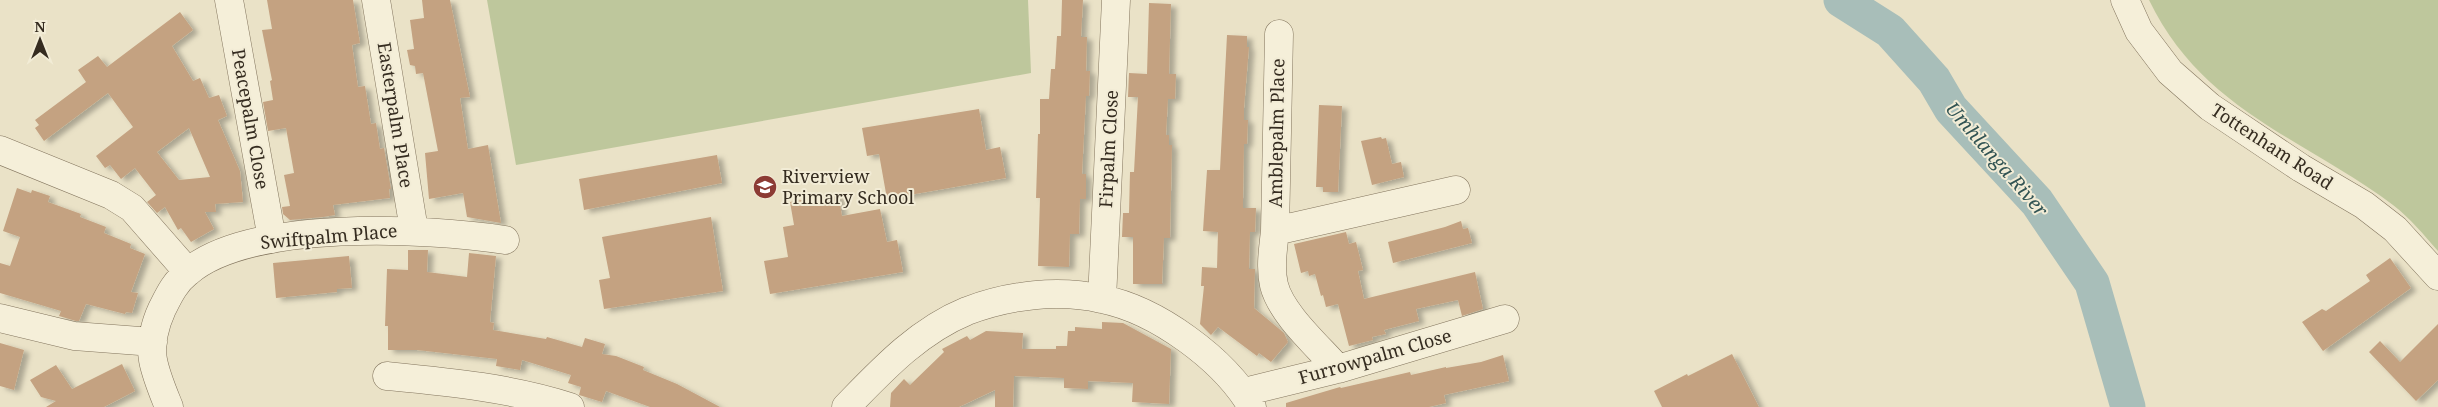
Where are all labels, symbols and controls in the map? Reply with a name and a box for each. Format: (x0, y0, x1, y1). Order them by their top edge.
north arrow (15, 15, 65, 65)
text: N (34, 17, 46, 36)
street label: Easterpalm Place (373, 40, 419, 190)
street label: Peacepalm Close (227, 47, 275, 191)
street label: Amblepalm Place (1263, 58, 1289, 208)
street label: Firpalm Close (1093, 89, 1123, 209)
water label: Umhlanga River (1940, 96, 2054, 222)
street label: Tottenham Road (2207, 98, 2338, 195)
place label: Riverview Primary School (782, 164, 914, 209)
school or university icon: Riverview Primary School (752, 174, 778, 200)
street label: Swiftpalm Place (259, 218, 398, 254)
street label: Furrowpalm Close (1295, 323, 1454, 389)

